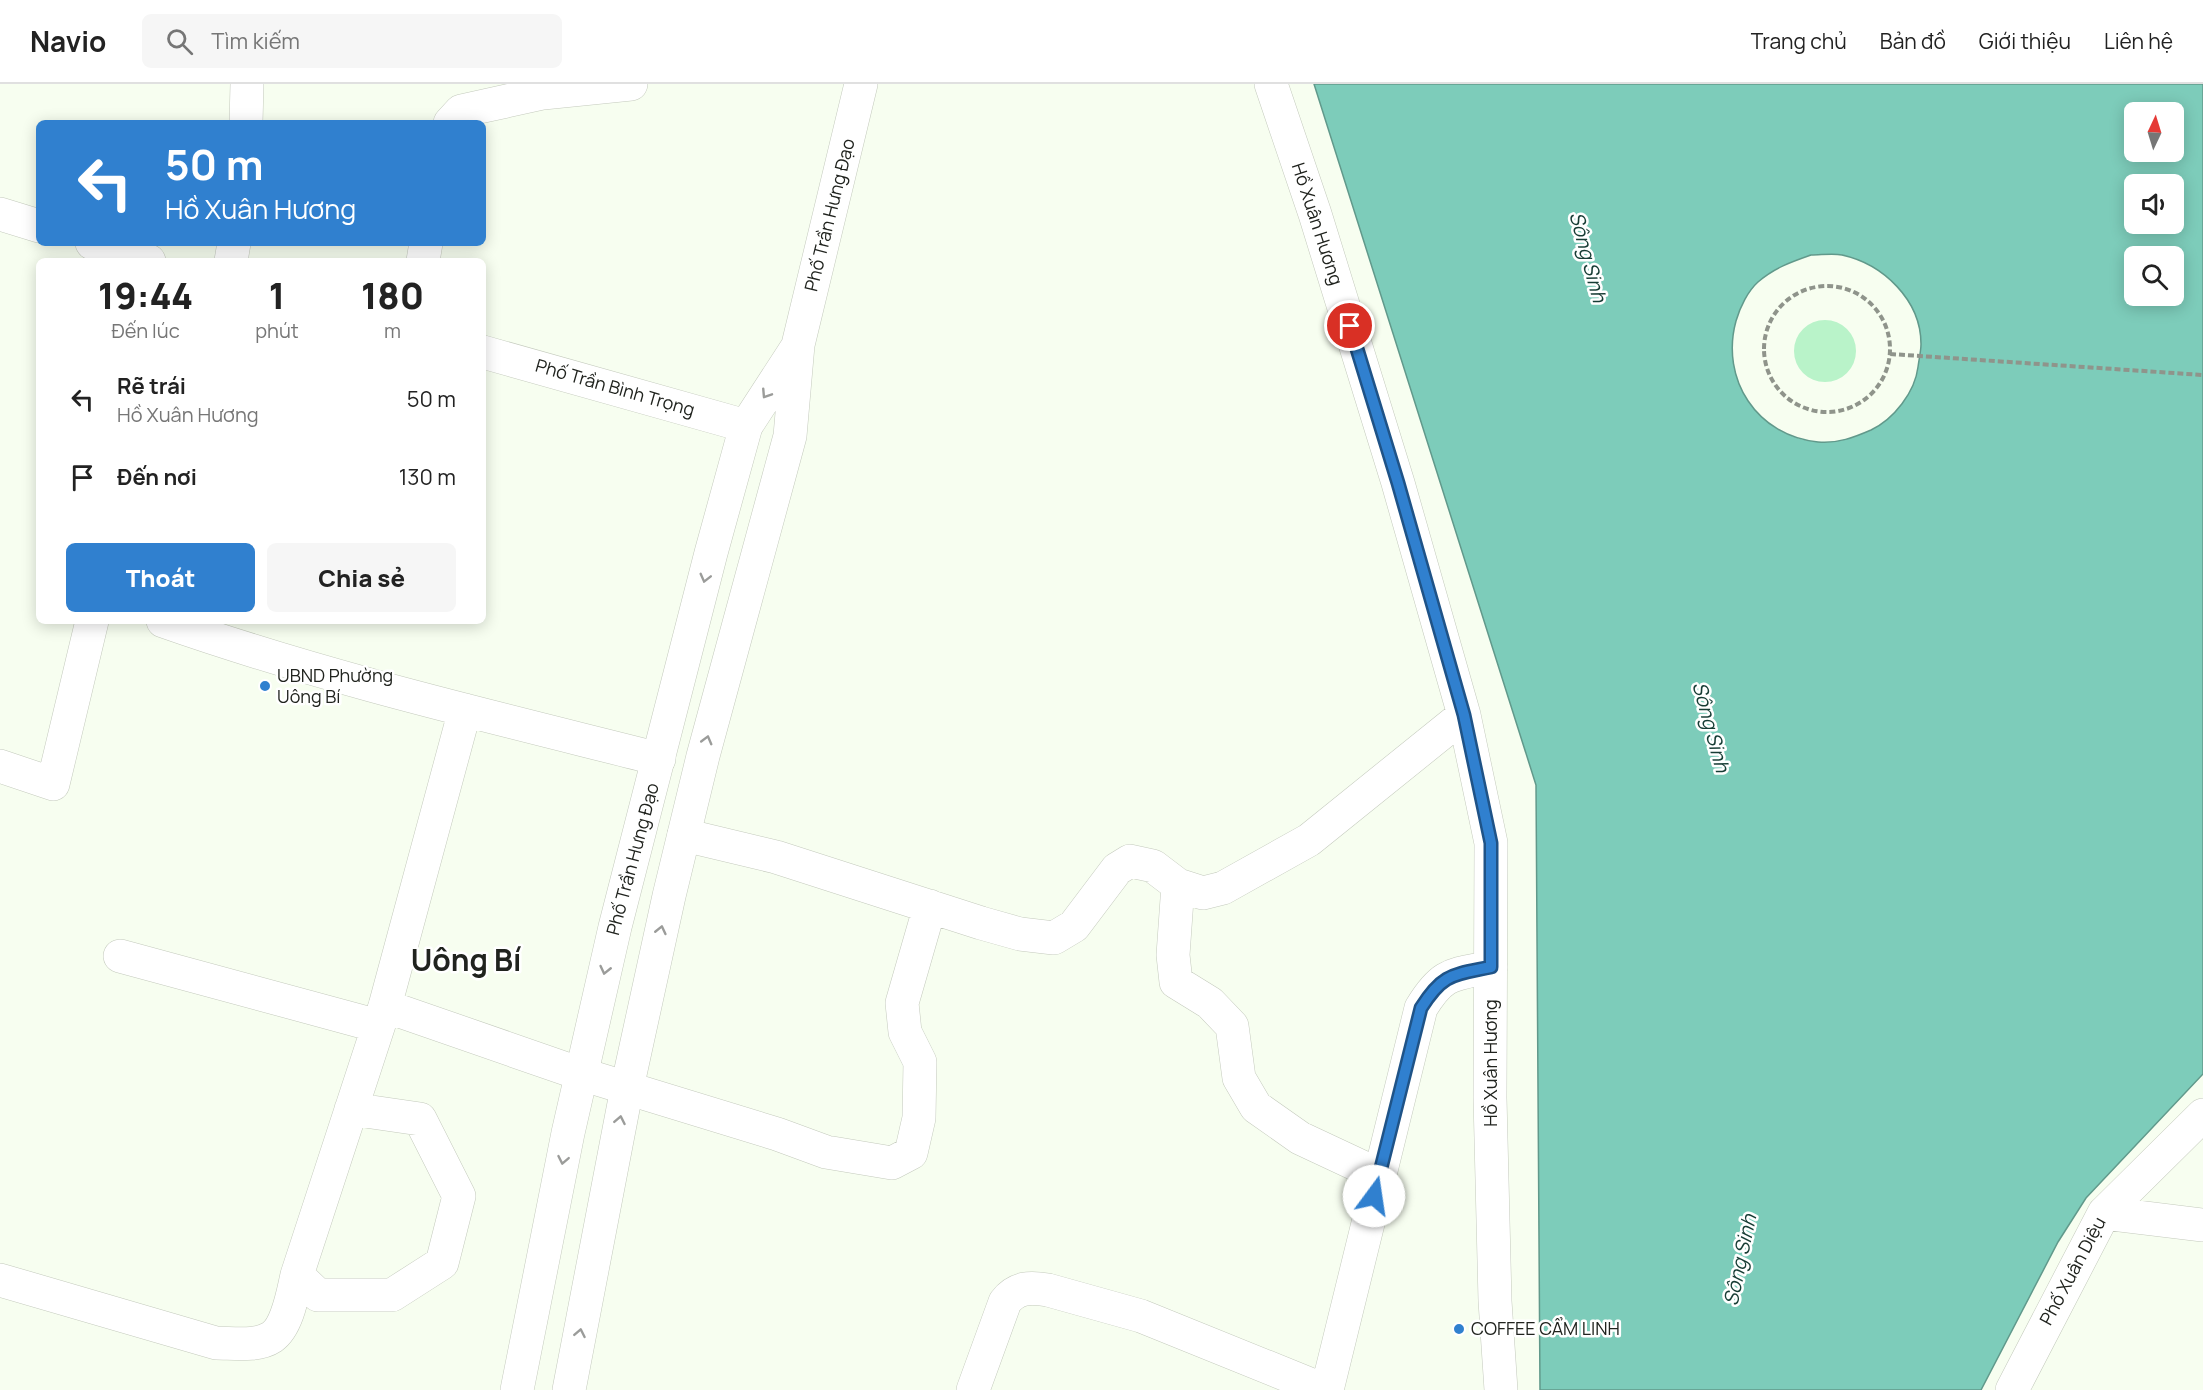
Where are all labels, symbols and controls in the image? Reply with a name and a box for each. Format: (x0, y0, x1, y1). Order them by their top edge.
search box (142, 14, 562, 68)
text: Navio (30, 22, 106, 60)
icon: search (163, 25, 196, 58)
text: Tìm kiếm (211, 26, 300, 56)
text: Trang chủ (1751, 27, 1847, 55)
text: Bản đồ (1880, 27, 1946, 55)
text: Giới thiệu (1979, 27, 2071, 55)
text: Liên hệ (2104, 27, 2173, 55)
north arrow (2124, 102, 2184, 162)
map controls (2124, 102, 2184, 306)
text: 50 m (165, 135, 263, 193)
street label: Phố Trần Hưng Đạo (798, 136, 860, 294)
icon: left (66, 144, 144, 222)
street label: Hồ Xuân Hương (1287, 159, 1349, 288)
button: sound (2124, 174, 2184, 234)
text: Hồ Xuân Hương (165, 190, 356, 227)
water label: Sông Sinh (1563, 209, 1614, 306)
button: search (2124, 246, 2184, 306)
text: 19:44 (98, 271, 193, 320)
text: 1 (269, 271, 285, 320)
text: 180 (361, 271, 424, 320)
pin (1324, 300, 1375, 351)
icon: arrive (1333, 309, 1366, 342)
text: Đến lúc (112, 317, 180, 344)
text: phút (255, 317, 299, 344)
text: m (384, 317, 401, 344)
street label: Phố Trần Bình Trọng (533, 353, 698, 421)
text: Rẽ trái (117, 371, 186, 401)
icon: left (66, 383, 99, 416)
text: 50 m (407, 384, 456, 414)
one-way arrow (762, 388, 774, 398)
text: Hồ Xuân Hương (117, 401, 259, 428)
icon: arrive (66, 461, 99, 494)
text: Đến nơi (117, 462, 197, 492)
text: 130 m (399, 462, 456, 492)
button: Thoát (66, 543, 255, 612)
button: Chia sẻ (267, 543, 456, 612)
one-way arrow (700, 572, 713, 582)
place label: UBND Phường Uông Bí (277, 663, 393, 708)
marker: UBND Phường Uông Bí (258, 679, 272, 693)
water label: Sông Sinh (1686, 679, 1737, 776)
one-way arrow (700, 735, 713, 745)
street label: Phố Trần Hưng Đạo (600, 780, 664, 938)
one-way arrow (654, 925, 667, 935)
district label: Uông Bí (411, 939, 521, 980)
one-way arrow (599, 965, 612, 975)
street label: Hồ Xuân Hương (1478, 999, 1502, 1127)
one-way arrow (614, 1116, 626, 1125)
one-way arrow (557, 1155, 570, 1165)
position arrow (1342, 1164, 1406, 1228)
water label: Sông Sinh (1717, 1211, 1763, 1308)
street label: Phố Xuân Diệu (2034, 1212, 2111, 1329)
place label: COFFEE CẨM LINH (1471, 1316, 1620, 1340)
marker: COFFEE CẨM LINH (1452, 1322, 1466, 1336)
one-way arrow (573, 1328, 586, 1338)

